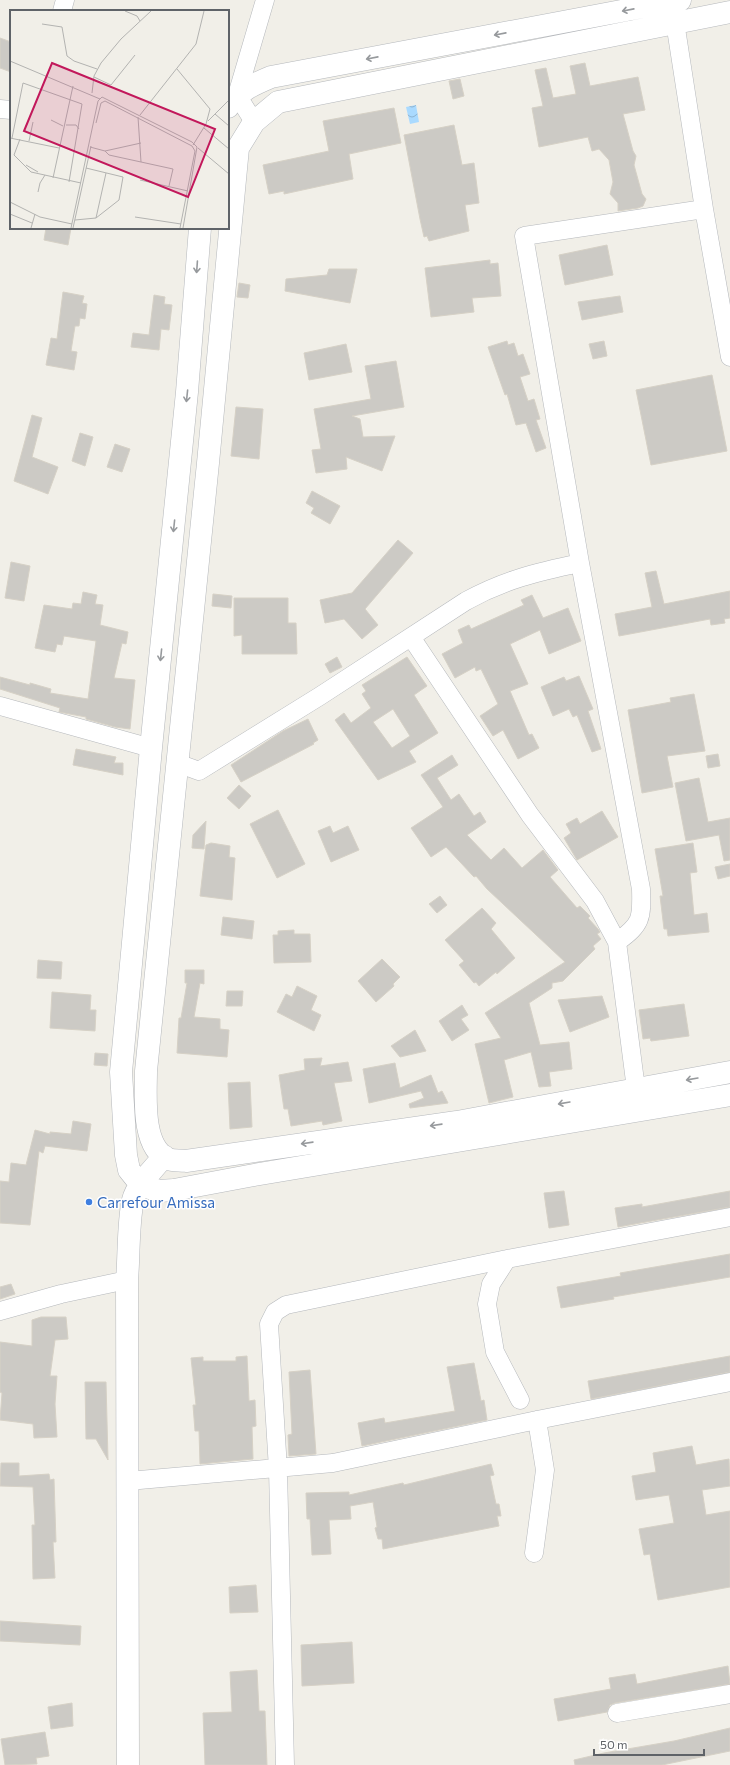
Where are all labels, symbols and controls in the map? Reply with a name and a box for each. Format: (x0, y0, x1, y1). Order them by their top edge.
one-way arrow (622, 6, 635, 14)
inset map (10, 10, 229, 229)
one-way arrow (494, 31, 507, 39)
one-way arrow (366, 55, 379, 63)
one-way arrow (194, 260, 201, 273)
one-way arrow (183, 390, 191, 403)
one-way arrow (170, 519, 178, 532)
one-way arrow (157, 648, 164, 661)
one-way arrow (686, 1076, 699, 1084)
one-way arrow (558, 1099, 571, 1107)
one-way arrow (430, 1121, 443, 1129)
one-way arrow (301, 1139, 314, 1147)
place label: Carrefour Amissa (97, 1193, 215, 1211)
marker: Carrefour Amissa (84, 1197, 94, 1207)
scale bar (594, 1731, 704, 1757)
text: 50 m (600, 1737, 628, 1751)

